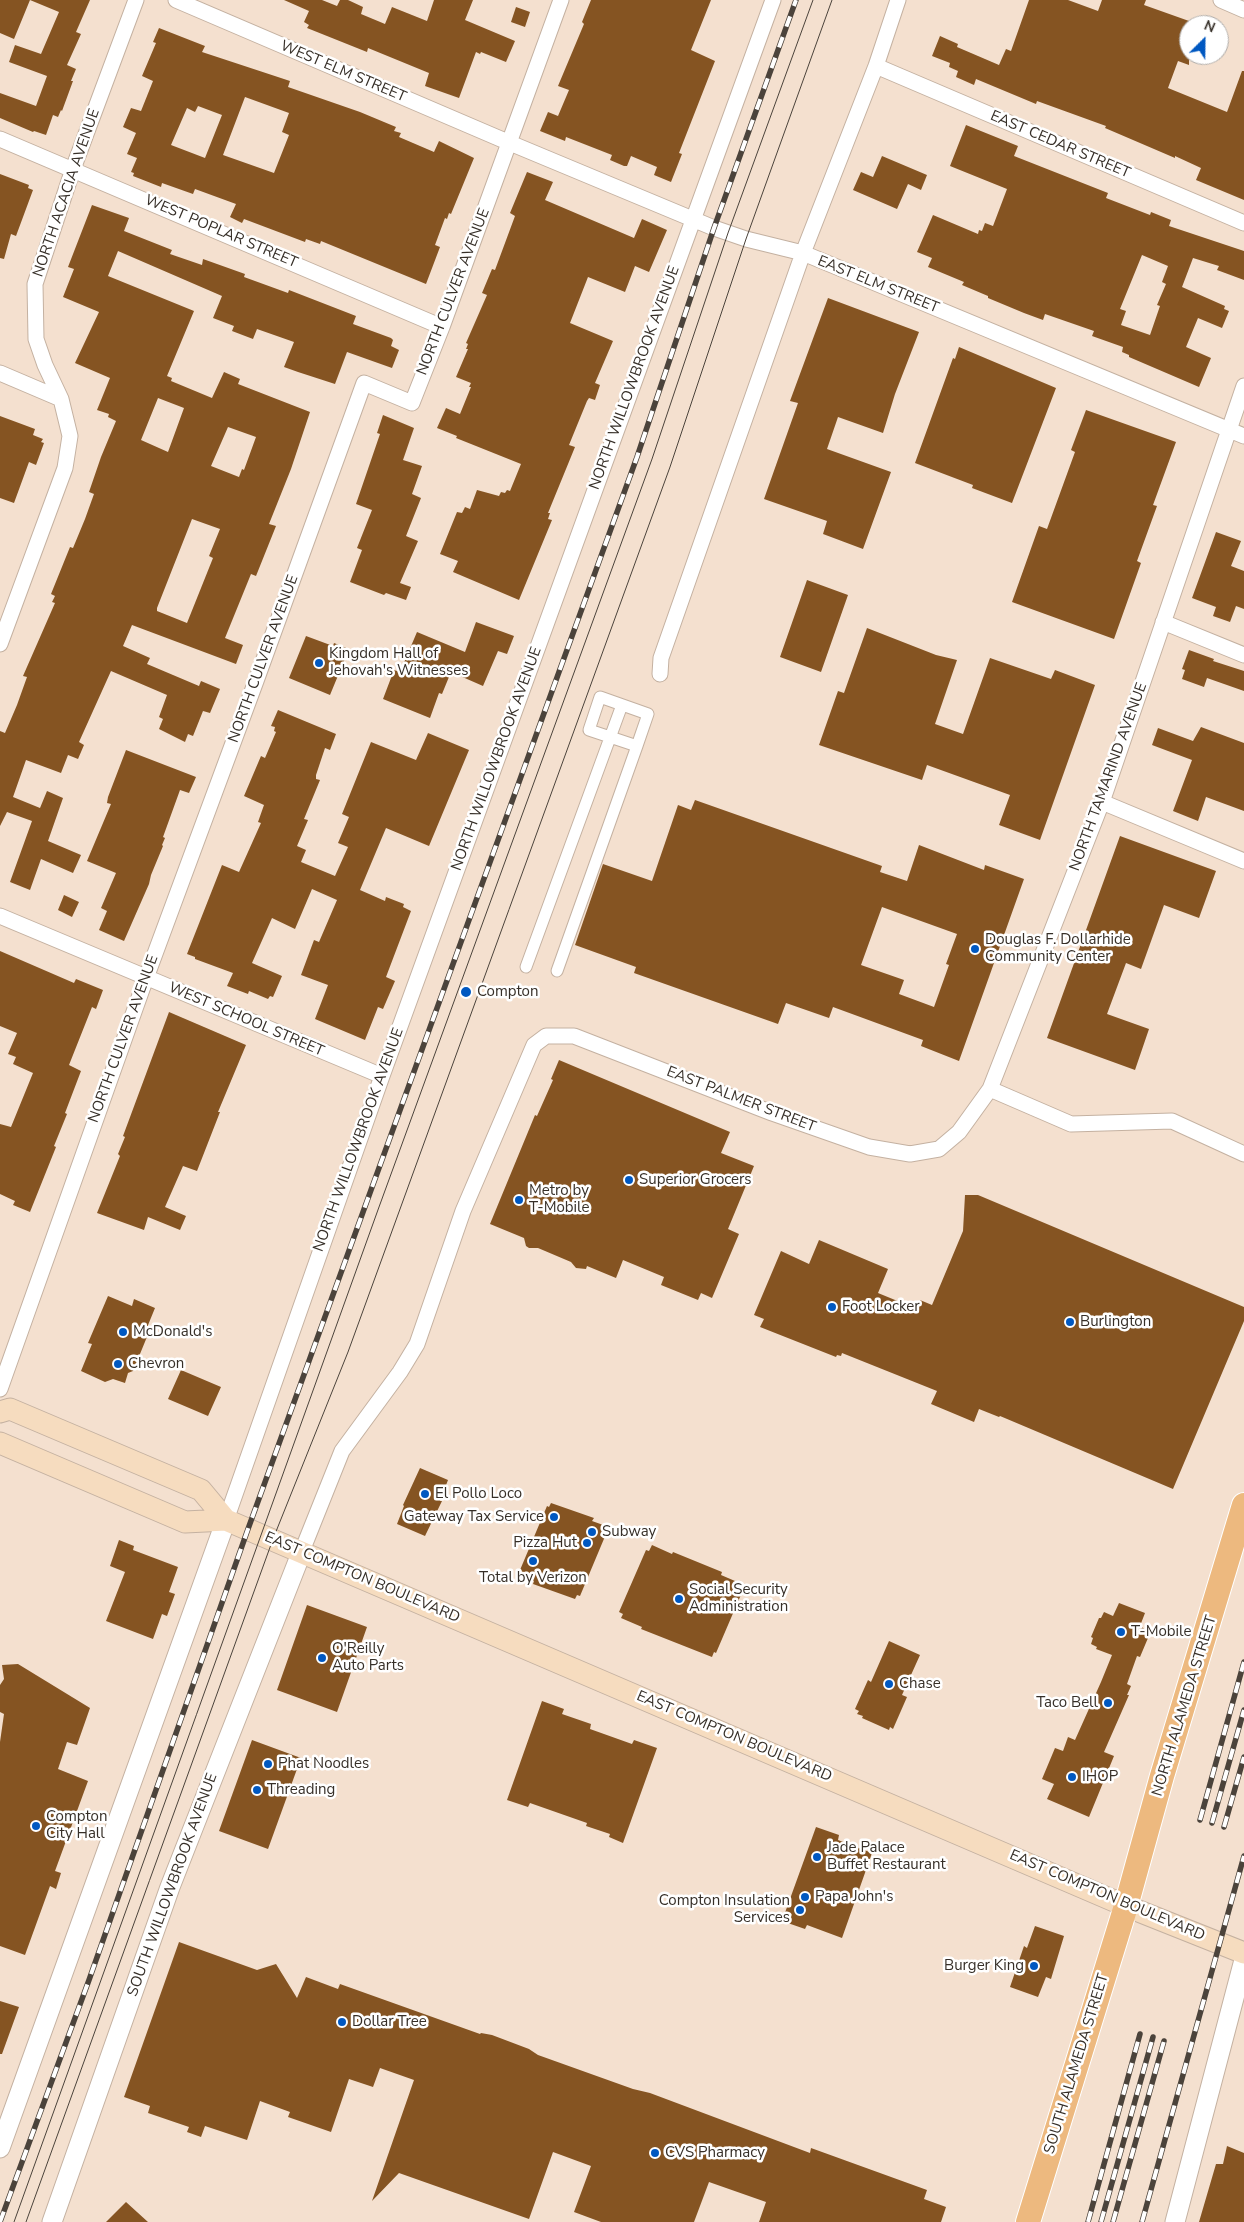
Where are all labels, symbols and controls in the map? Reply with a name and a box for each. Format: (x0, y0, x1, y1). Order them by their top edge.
north arrow (1179, 15, 1229, 65)
text: N (1201, 16, 1218, 37)
street label: WEST ELM STREET (277, 37, 409, 107)
street label: NORTH ACACIA AVENUE (30, 107, 104, 279)
street label: EAST CEDAR STREET (987, 107, 1133, 183)
street label: WEST POPLAR STREET (142, 192, 300, 272)
street label: NORTH CULVER AVENUE (414, 206, 494, 378)
street label: EAST ELM STREET (815, 252, 941, 318)
street label: NORTH WILLOWBROOK AVENUE (586, 264, 684, 492)
street label: NORTH CULVER AVENUE (225, 573, 303, 745)
place label: Kingdom Hall of Jehovah's Witnesses (329, 645, 468, 680)
street label: NORTH WILLOWBROOK AVENUE (448, 645, 546, 873)
marker: Kingdom Hall of Jehovah's Witnesses (313, 657, 325, 669)
street label: NORTH TAMARIND AVENUE (1066, 680, 1152, 874)
place label: Douglas F. Dollarhide Community Center (985, 931, 1131, 966)
marker: Douglas F. Dollarhide Community Center (969, 943, 981, 955)
street label: NORTH CULVER AVENUE (85, 953, 163, 1125)
street label: WEST SCHOOL STREET (166, 979, 326, 1061)
place label: Compton (477, 983, 538, 1001)
marker: Compton (459, 985, 473, 999)
street label: NORTH WILLOWBROOK AVENUE (310, 1026, 408, 1254)
street label: EAST PALMER STREET (664, 1063, 818, 1137)
place label: Superior Grocers (639, 1171, 752, 1189)
marker: Superior Grocers (623, 1174, 635, 1186)
place label: Metro by T-Mobile (529, 1182, 589, 1217)
marker: Metro by T-Mobile (513, 1194, 525, 1206)
place label: Foot Locker (842, 1298, 920, 1316)
marker: Foot Locker (826, 1301, 838, 1313)
place label: Burlington (1080, 1313, 1151, 1331)
marker: Burlington (1064, 1316, 1076, 1328)
place label: McDonald's (133, 1323, 212, 1341)
marker: McDonald's (117, 1326, 129, 1338)
place label: Chevron (128, 1355, 184, 1373)
marker: Chevron (112, 1358, 124, 1370)
place label: El Pollo Loco (435, 1485, 522, 1503)
marker: El Pollo Loco (419, 1488, 431, 1500)
place label: Gateway Tax Service (404, 1508, 544, 1526)
marker: Gateway Tax Service (548, 1511, 560, 1523)
place label: Subway (602, 1523, 656, 1541)
marker: Subway (586, 1526, 598, 1538)
street label: EAST COMPTON BOULEVARD (262, 1529, 462, 1627)
place label: Pizza Hut (513, 1534, 577, 1552)
marker: Pizza Hut (581, 1537, 593, 1549)
marker: Total by Verizon (527, 1555, 539, 1567)
place label: Total by Verizon (479, 1569, 587, 1587)
place label: Social Security Administration (689, 1581, 788, 1616)
marker: Social Security Administration (673, 1593, 685, 1605)
street label: NORTH ALAMEDA STREET (1149, 1613, 1221, 1799)
place label: T-Mobile (1131, 1623, 1191, 1641)
marker: T-Mobile (1115, 1626, 1127, 1638)
place label: O'Reilly Auto Parts (332, 1640, 404, 1675)
marker: O'Reilly Auto Parts (316, 1652, 328, 1664)
place label: Chase (899, 1675, 941, 1693)
marker: Chase (883, 1678, 895, 1690)
street label: EAST COMPTON BOULEVARD (634, 1688, 834, 1786)
place label: Taco Bell (1036, 1694, 1098, 1712)
marker: Taco Bell (1102, 1697, 1114, 1709)
place label: Phat Noodles (278, 1755, 369, 1773)
marker: Phat Noodles (262, 1758, 274, 1770)
place label: IHOP (1082, 1768, 1118, 1786)
street label: SOUTH WILLOWBROOK AVENUE (124, 1771, 222, 1999)
marker: IHOP (1066, 1771, 1078, 1783)
place label: Threading (267, 1781, 335, 1799)
marker: Threading (251, 1784, 263, 1796)
place label: Compton City Hall (46, 1808, 107, 1843)
marker: Compton City Hall (30, 1820, 42, 1832)
place label: Jade Palace Buffet Restaurant (827, 1839, 946, 1874)
street label: EAST COMPTON BOULEVARD (1007, 1847, 1207, 1945)
marker: Jade Palace Buffet Restaurant (811, 1851, 823, 1863)
place label: Papa John's (815, 1888, 893, 1906)
marker: Papa John's (799, 1891, 811, 1903)
place label: Compton Insulation Services (659, 1892, 790, 1927)
marker: Compton Insulation Services (794, 1904, 806, 1916)
place label: Burger King (944, 1957, 1024, 1975)
marker: Burger King (1028, 1960, 1040, 1972)
street label: SOUTH ALAMEDA STREET (1041, 1972, 1113, 2156)
place label: Dollar Tree (352, 2013, 427, 2031)
marker: Dollar Tree (336, 2016, 348, 2028)
place label: CVS Pharmacy (665, 2144, 765, 2162)
marker: CVS Pharmacy (649, 2147, 661, 2159)

